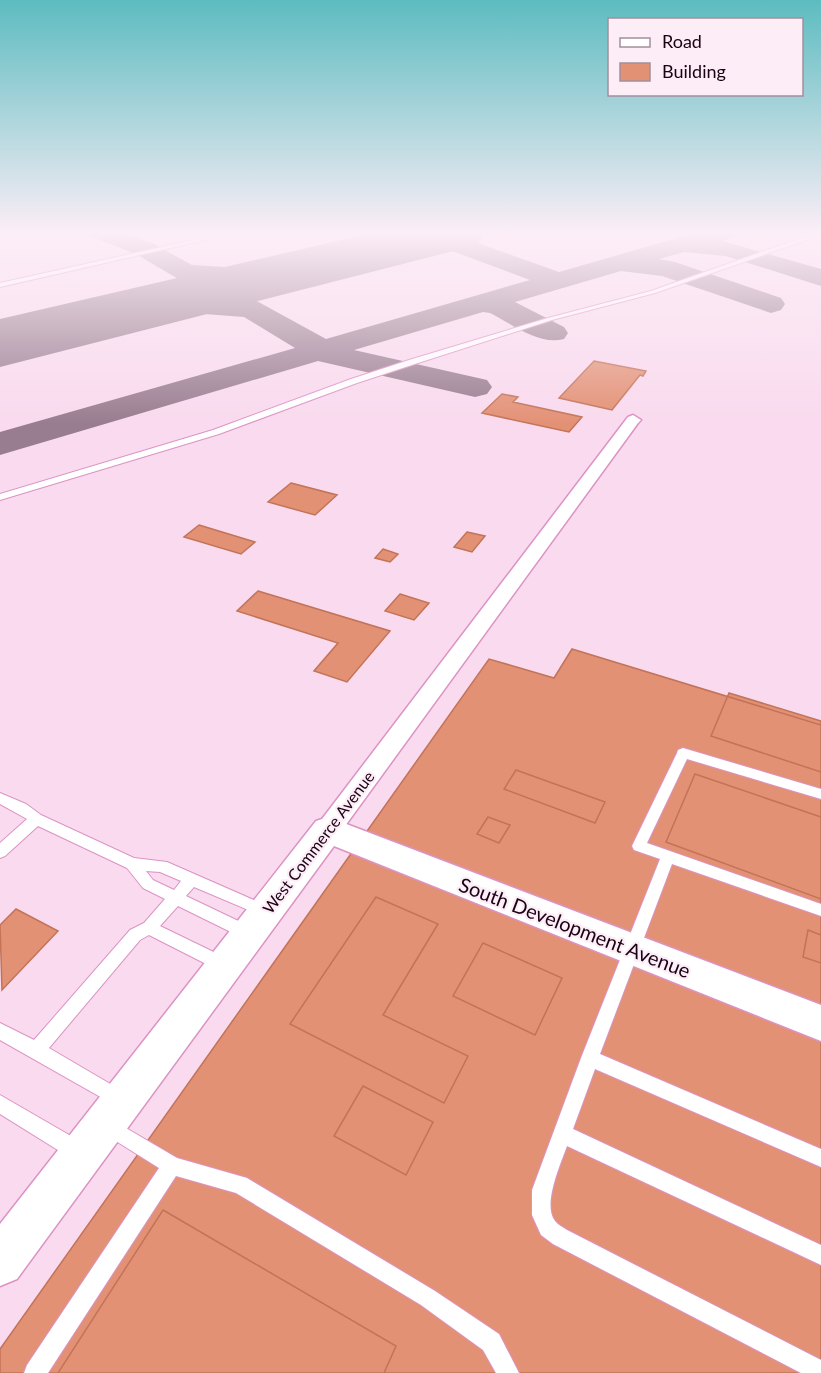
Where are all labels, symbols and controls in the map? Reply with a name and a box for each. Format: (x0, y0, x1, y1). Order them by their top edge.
legend (608, 18, 803, 96)
text: Road (662, 30, 702, 52)
text: Building (662, 60, 726, 82)
street label: West Commerce Avenue (258, 767, 378, 917)
street label: South Development Avenue (456, 872, 694, 982)

